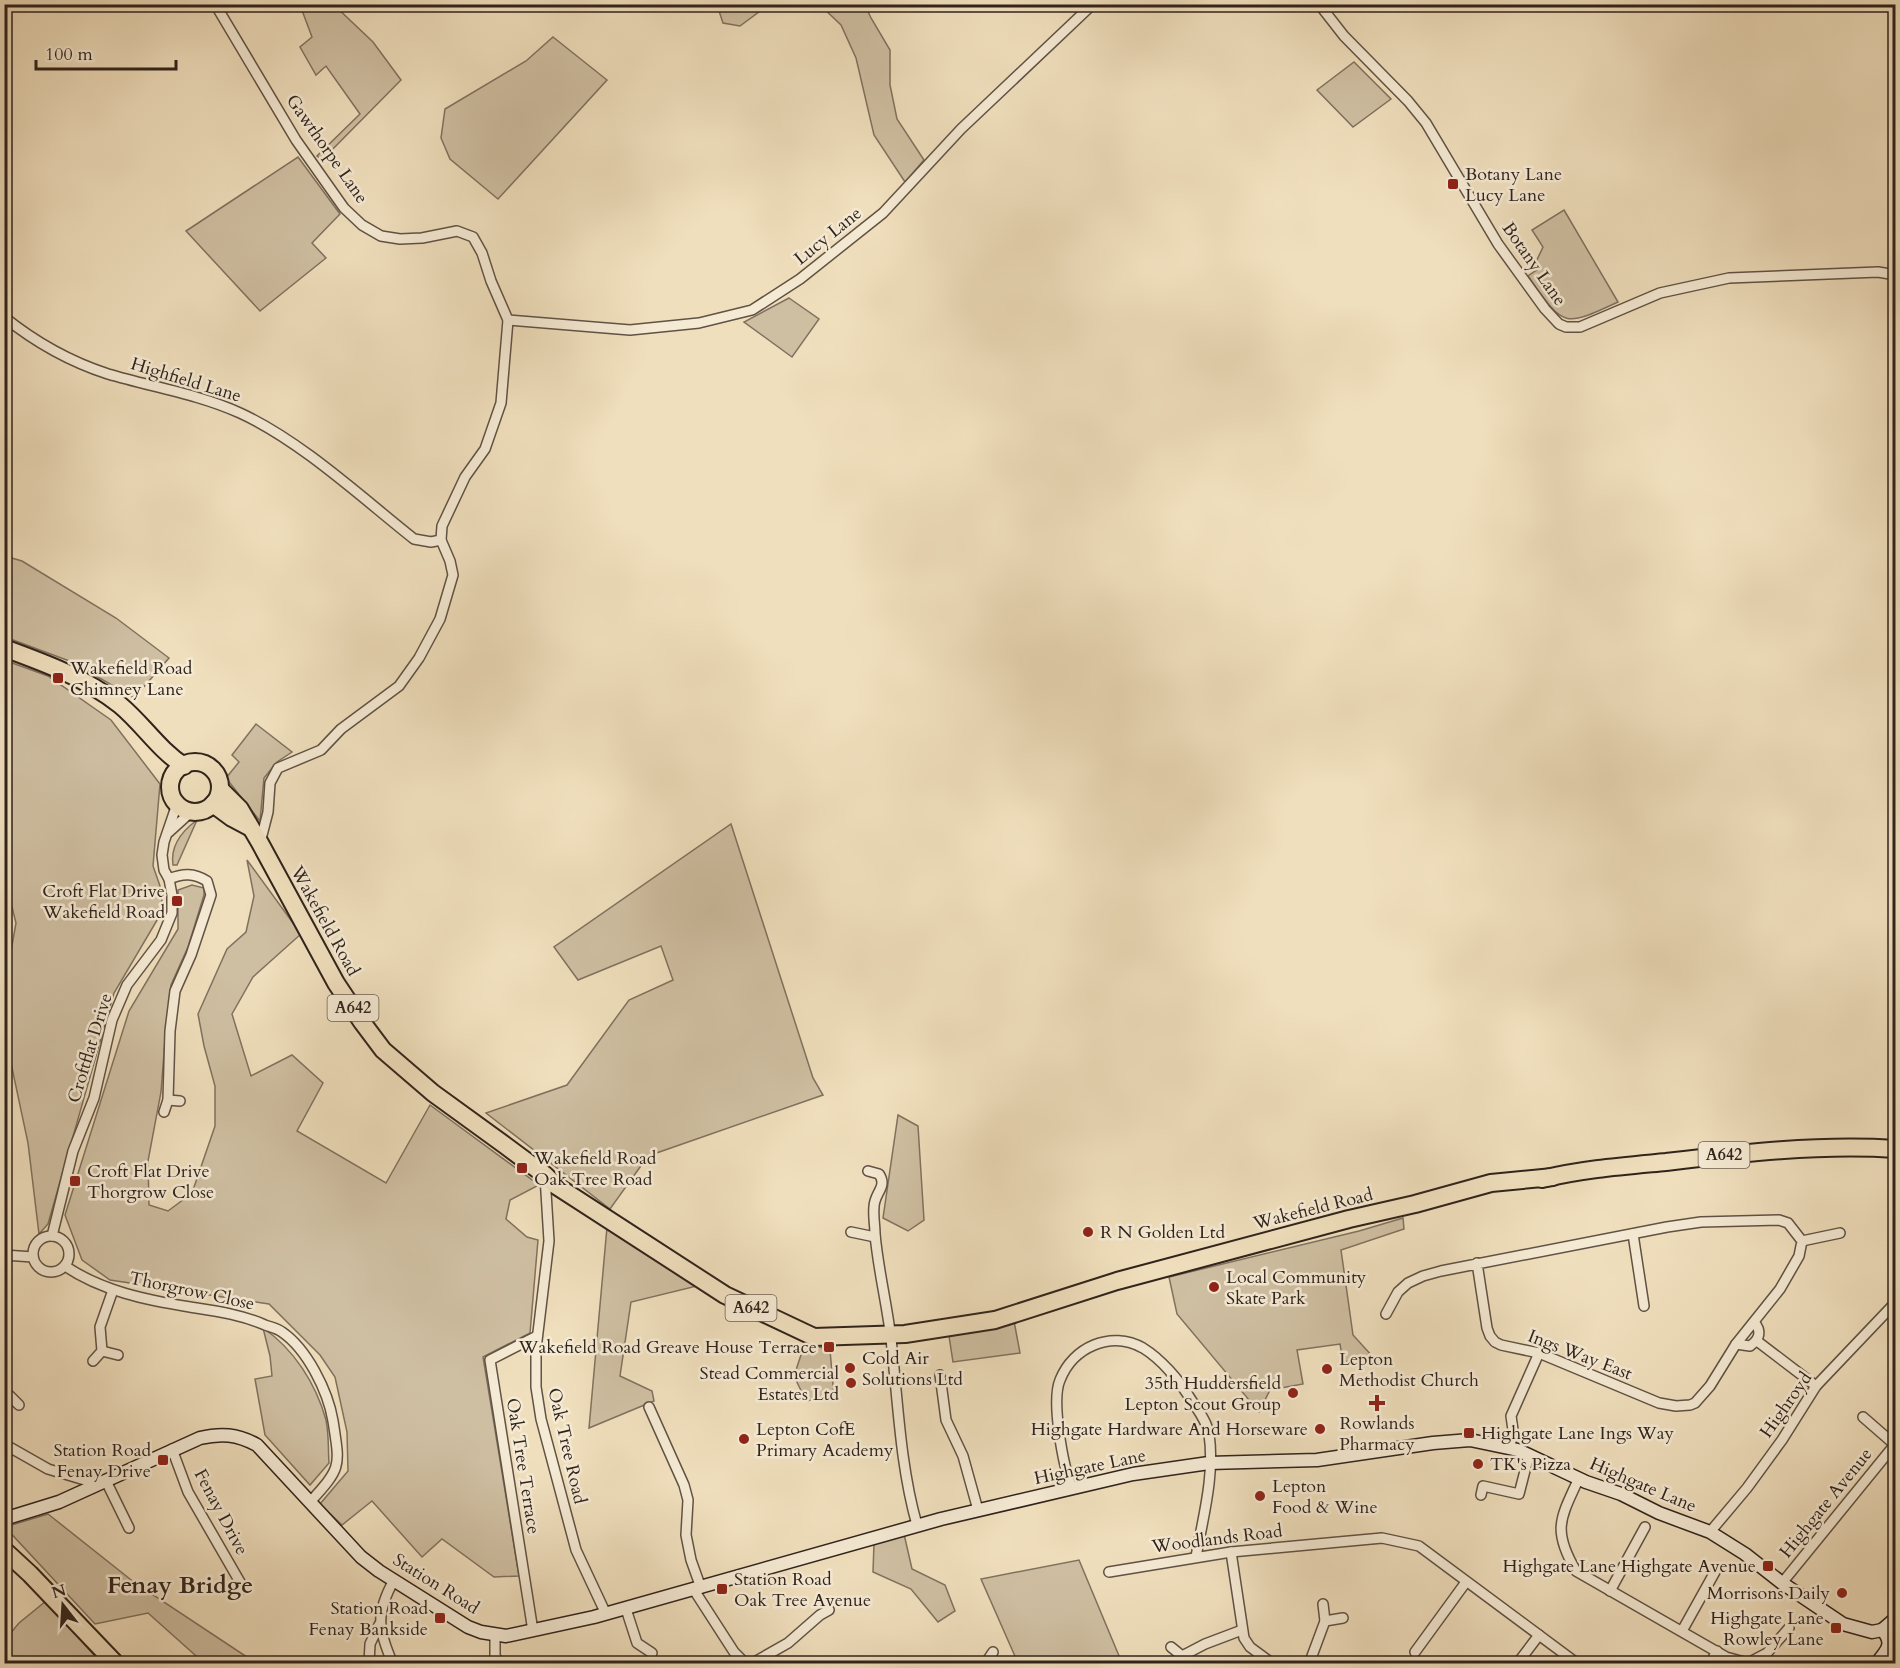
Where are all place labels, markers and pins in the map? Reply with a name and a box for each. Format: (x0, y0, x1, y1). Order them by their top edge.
place label: Botany Lane Lucy Lane (1465, 162, 1562, 208)
marker: Botany Lane Lucy Lane (1446, 177, 1460, 191)
place label: Wakefield Road Chimney Lane (69, 656, 193, 702)
marker: Wakefield Road Chimney Lane (51, 671, 65, 685)
place label: Croft Flat Drive Wakefield Road (42, 879, 165, 925)
marker: Croft Flat Drive Wakefield Road (170, 894, 184, 908)
place label: Wakefield Road Oak Tree Road (533, 1146, 657, 1192)
place label: Croft Flat Drive Thorgrow Close (87, 1159, 214, 1205)
marker: Wakefield Road Oak Tree Road (515, 1161, 529, 1175)
marker: Croft Flat Drive Thorgrow Close (68, 1174, 82, 1188)
place label: R N Golden Ltd (1100, 1220, 1225, 1245)
marker: R N Golden Ltd (1081, 1225, 1095, 1239)
place label: Local Community Skate Park (1226, 1265, 1367, 1311)
marker: Local Community Skate Park (1207, 1280, 1221, 1294)
place label: Wakefield Road Greave House Terrace (518, 1335, 817, 1360)
marker: Wakefield Road Greave House Terrace (822, 1340, 836, 1354)
place label: Cold Air Solutions Ltd (862, 1346, 963, 1392)
place label: Lepton Methodist Church (1339, 1347, 1479, 1393)
place label: Stead Commercial Estates Ltd (700, 1361, 839, 1407)
marker: Cold Air Solutions Ltd (843, 1361, 857, 1375)
marker: Lepton Methodist Church (1320, 1362, 1334, 1376)
place label: 35th Huddersfield Lepton Scout Group (1125, 1371, 1281, 1417)
marker: Stead Commercial Estates Ltd (844, 1376, 858, 1390)
marker: 35th Huddersfield Lepton Scout Group (1286, 1386, 1300, 1400)
marker: Rowlands Pharmacy (1370, 1396, 1384, 1410)
place label: Rowlands Pharmacy (1339, 1411, 1415, 1457)
place label: Lepton CofE Primary Academy (756, 1417, 894, 1463)
place label: Highgate Hardware And Horseware (1031, 1417, 1308, 1442)
place label: Highgate Lane Ings Way (1481, 1421, 1675, 1446)
marker: Highgate Hardware And Horseware (1313, 1422, 1327, 1436)
marker: Highgate Lane Ings Way (1462, 1426, 1476, 1440)
marker: Lepton CofE Primary Academy (737, 1432, 751, 1446)
place label: Station Road Fenay Drive (53, 1438, 151, 1484)
place label: TK's Pizza (1490, 1452, 1571, 1477)
marker: Station Road Fenay Drive (156, 1453, 170, 1467)
marker: TK's Pizza (1471, 1457, 1485, 1471)
place label: Lepton Food & Wine (1272, 1474, 1378, 1520)
marker: Lepton Food & Wine (1253, 1489, 1267, 1503)
place label: Highgate Lane Highgate Avenue (1502, 1554, 1756, 1579)
marker: Highgate Lane Highgate Avenue (1761, 1559, 1775, 1573)
place label: Station Road Oak Tree Avenue (734, 1567, 871, 1613)
place label: Morrisons Daily (1707, 1581, 1830, 1606)
marker: Station Road Oak Tree Avenue (715, 1582, 729, 1596)
marker: Morrisons Daily (1835, 1586, 1849, 1600)
place label: Station Road Fenay Bankside (309, 1596, 428, 1642)
place label: Highgate Lane Rowley Lane (1710, 1606, 1824, 1652)
marker: Station Road Fenay Bankside (433, 1611, 447, 1625)
marker: Highgate Lane Rowley Lane (1829, 1621, 1843, 1635)

